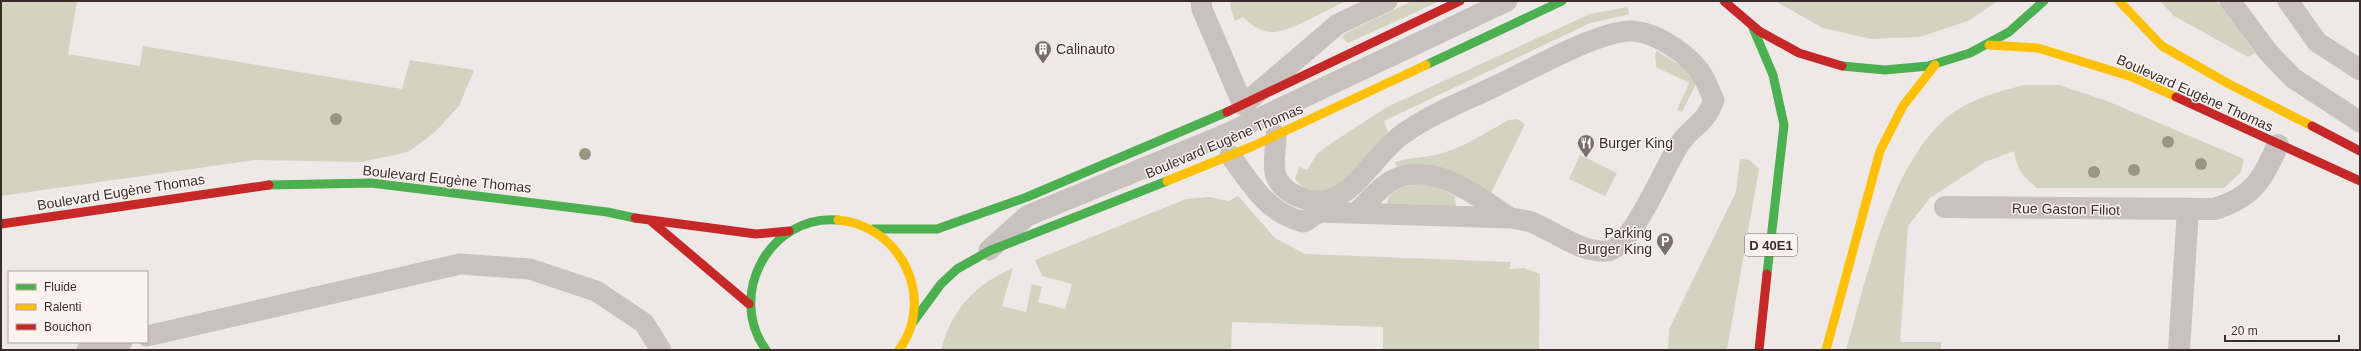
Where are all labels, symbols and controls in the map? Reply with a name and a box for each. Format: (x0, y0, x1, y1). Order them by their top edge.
building icon: Calinauto (1033, 39, 1053, 64)
place label: Calinauto (1056, 41, 1115, 57)
street label: Boulevard Eugène Thomas (2114, 51, 2276, 135)
street label: Boulevard Eugène Thomas (1143, 101, 1305, 181)
restaurant icon: Burger King (1576, 133, 1596, 158)
place label: Burger King (1599, 135, 1673, 151)
street label: Boulevard Eugène Thomas (362, 162, 532, 196)
street label: Boulevard Eugène Thomas (36, 171, 206, 213)
street label: Rue Gaston Filiot (2012, 200, 2120, 218)
place label: Parking Burger King (1578, 225, 1652, 257)
parking icon: Parking Burger King (1655, 231, 1675, 256)
road number: D 40E1 (1745, 234, 1797, 256)
legend (8, 271, 148, 343)
text: Fluide (44, 280, 77, 294)
text: Ralenti (44, 300, 81, 314)
scale bar (2225, 317, 2339, 343)
text: Bouchon (44, 320, 91, 334)
text: 20 m (2231, 324, 2258, 338)

